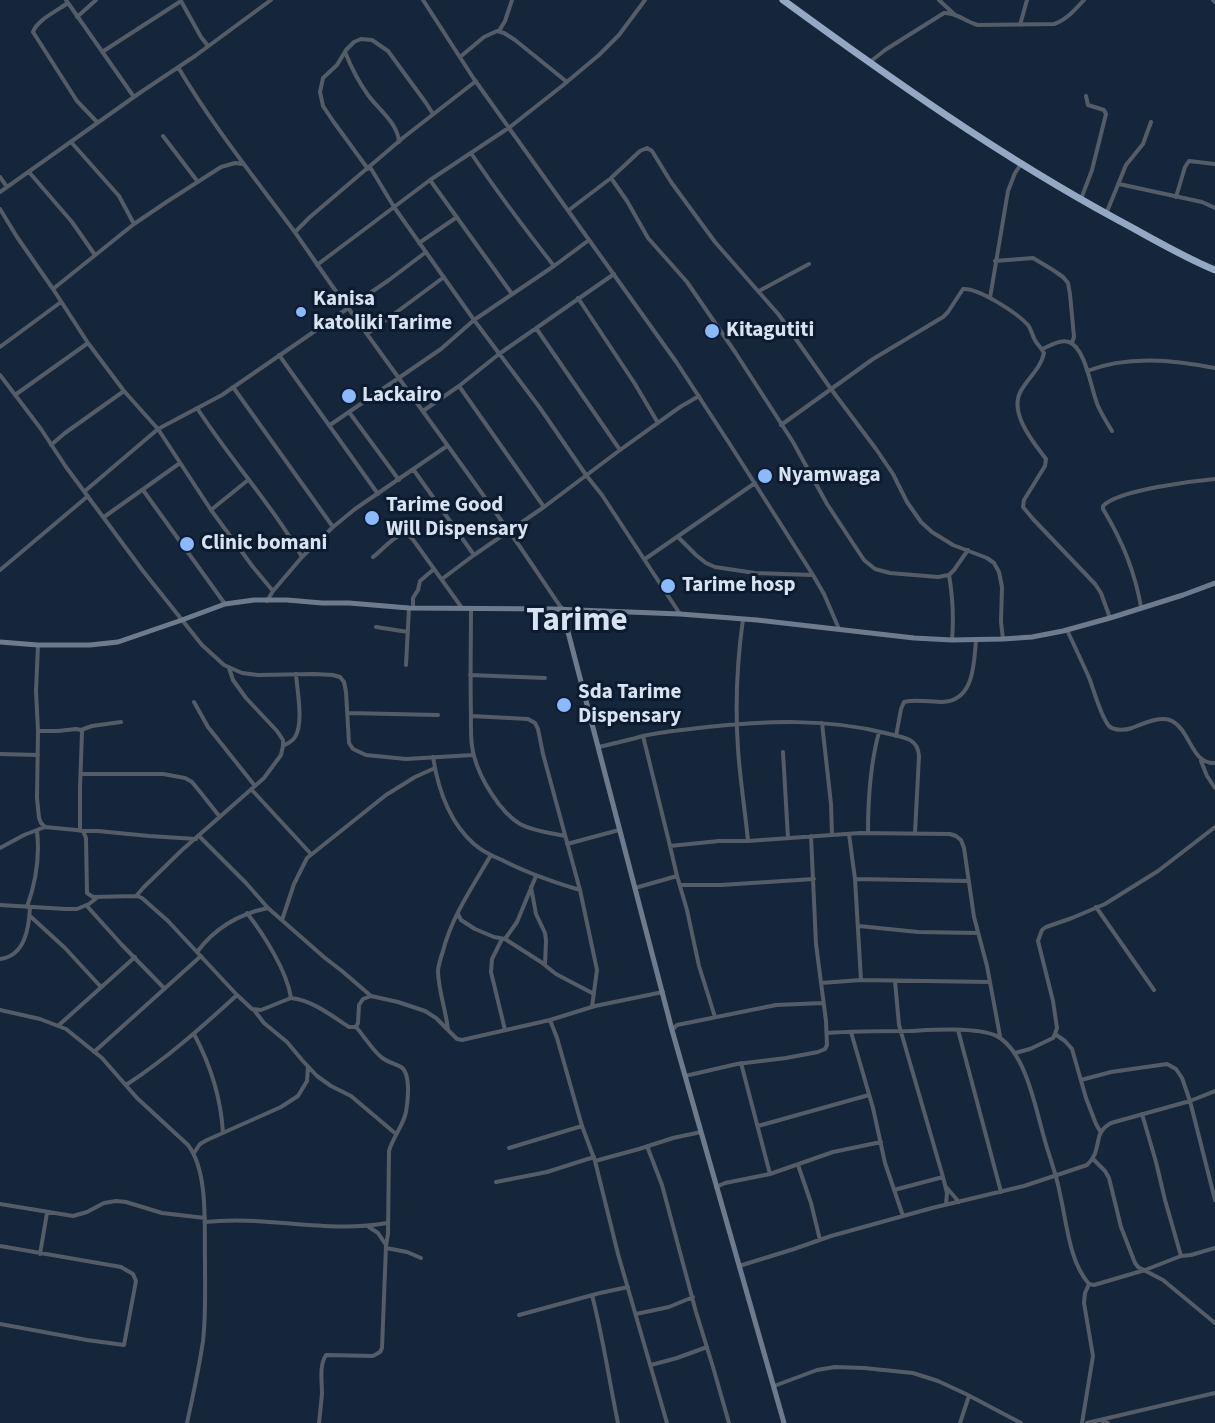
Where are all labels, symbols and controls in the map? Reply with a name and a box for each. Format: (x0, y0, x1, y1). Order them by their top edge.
place label: Kanisa katoliki Tarime (313, 287, 452, 337)
marker: Kanisa katoliki Tarime (294, 305, 308, 319)
place label: Kitagutiti (726, 318, 814, 344)
marker: Kitagutiti (703, 322, 721, 340)
place label: Lackairo (362, 383, 442, 409)
marker: Lackairo (340, 387, 358, 405)
place label: Nyamwaga (778, 463, 881, 489)
marker: Nyamwaga (756, 467, 774, 485)
place label: Tarime Good Will Dispensary (386, 493, 528, 543)
marker: Tarime Good Will Dispensary (363, 509, 381, 527)
place label: Clinic bomani (201, 531, 327, 557)
marker: Clinic bomani (178, 535, 196, 553)
place label: Tarime hosp (682, 573, 796, 599)
marker: Tarime hosp (659, 577, 677, 595)
district label: Tarime (526, 603, 628, 643)
place label: Sda Tarime Dispensary (578, 680, 681, 730)
marker: Sda Tarime Dispensary (555, 696, 573, 714)

